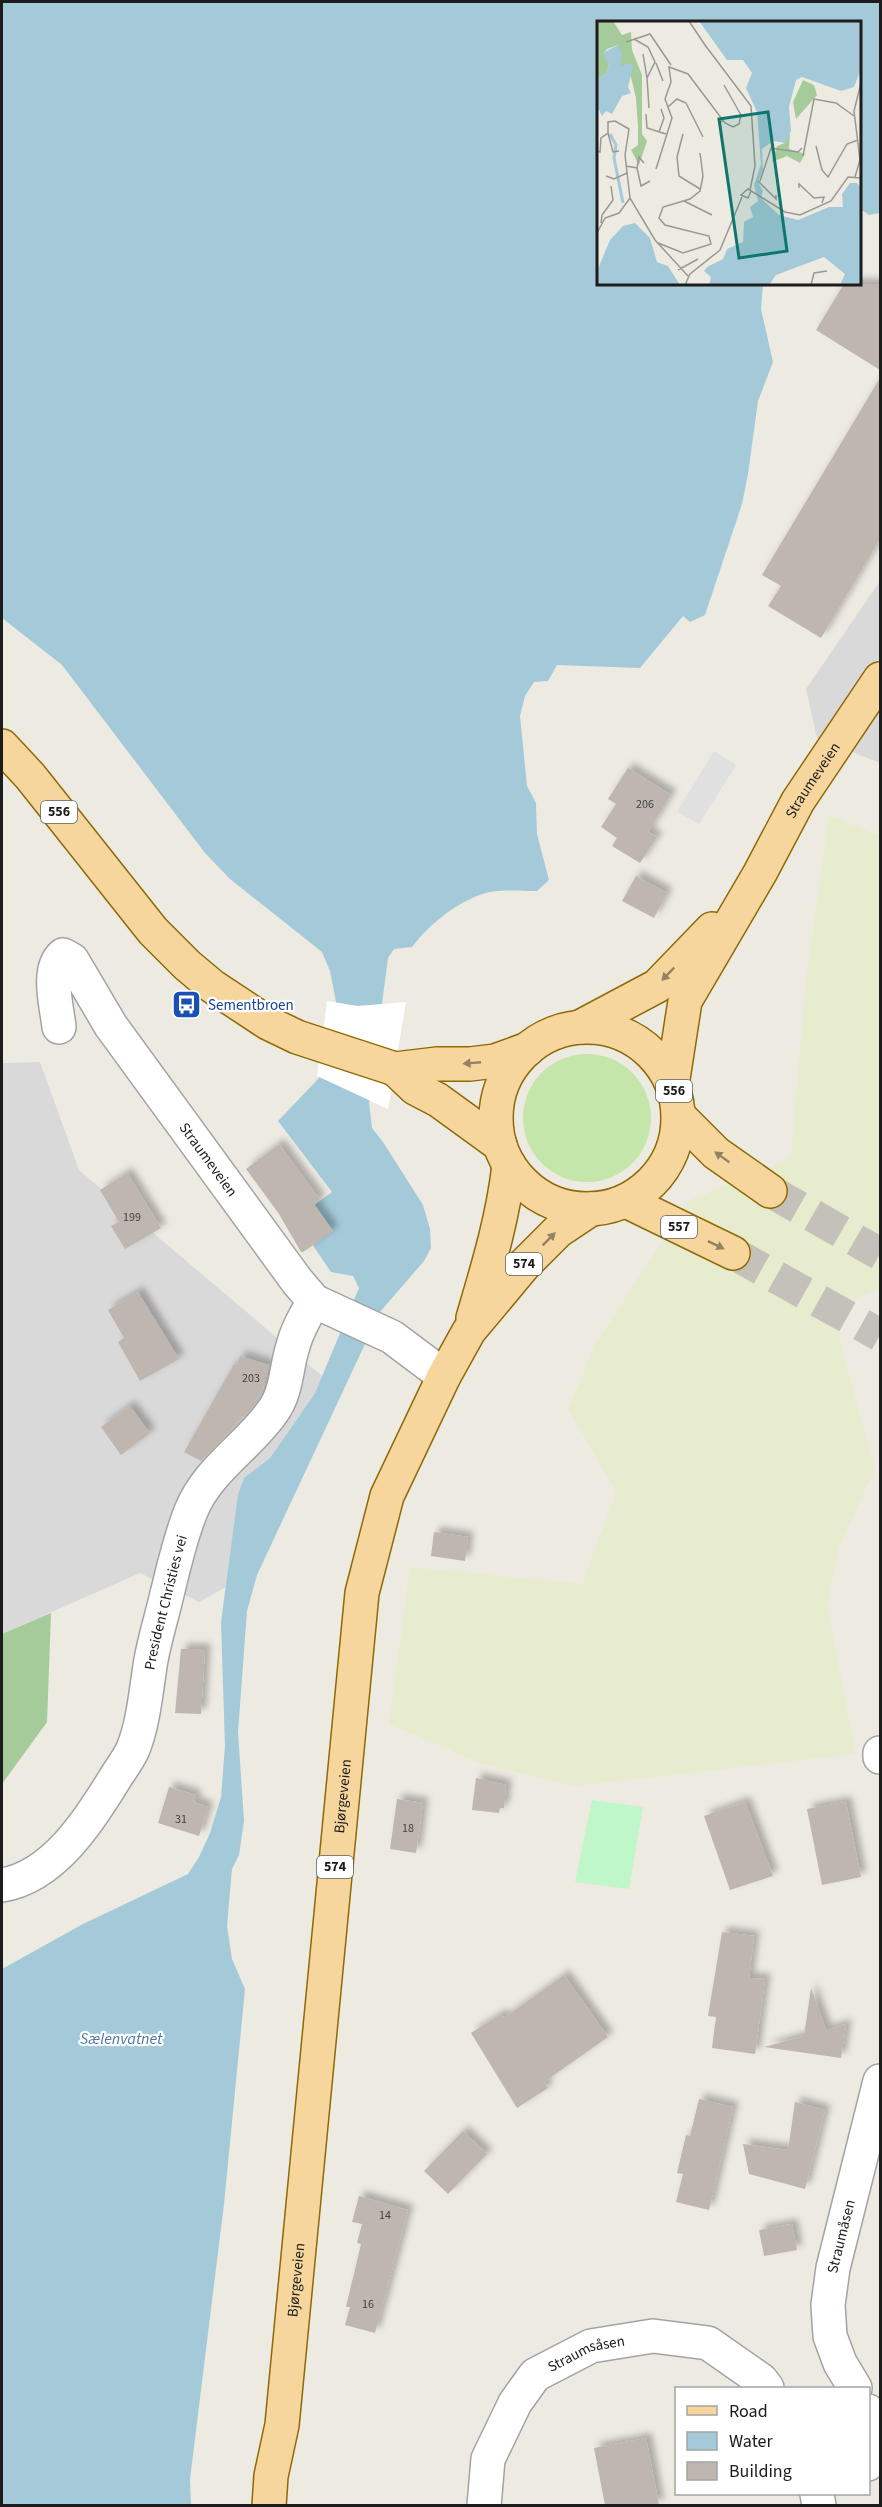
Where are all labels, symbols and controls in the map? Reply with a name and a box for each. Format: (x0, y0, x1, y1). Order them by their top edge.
inset map (597, 21, 861, 285)
street label: Straumeveien (780, 738, 845, 822)
house number: 206 (636, 796, 654, 813)
road number: 556 (41, 801, 77, 823)
one-way arrow (662, 967, 676, 981)
bus stop icon: Sementbroen (171, 989, 203, 1021)
place label: Sementbroen (208, 995, 294, 1016)
one-way arrow (462, 1059, 481, 1068)
road number: 556 (656, 1080, 692, 1102)
street label: Straumeveien (174, 1118, 243, 1201)
one-way arrow (715, 1152, 730, 1164)
house number: 199 (123, 1209, 141, 1226)
road number: 557 (661, 1216, 697, 1238)
one-way arrow (542, 1232, 556, 1247)
one-way arrow (707, 1239, 725, 1249)
road number: 574 (506, 1253, 542, 1275)
house number: 203 (242, 1370, 260, 1387)
street label: President Christies vei (139, 1532, 192, 1671)
street label: Bjørgeveien (328, 1758, 356, 1834)
house number: 31 (175, 1811, 187, 1828)
house number: 18 (402, 1820, 414, 1837)
road number: 574 (317, 1856, 353, 1878)
water label: Sælenvatnet (80, 2028, 163, 2050)
street label: Straumåsen (822, 2197, 860, 2274)
house number: 14 (379, 2207, 391, 2224)
street label: Bjørgeveien (282, 2242, 310, 2318)
house number: 16 (362, 2296, 374, 2313)
street label: Straumsåsen (544, 2330, 626, 2377)
legend (675, 2387, 870, 2495)
text: Road (729, 2399, 768, 2424)
text: Water (729, 2429, 773, 2454)
text: Building (729, 2459, 792, 2484)

